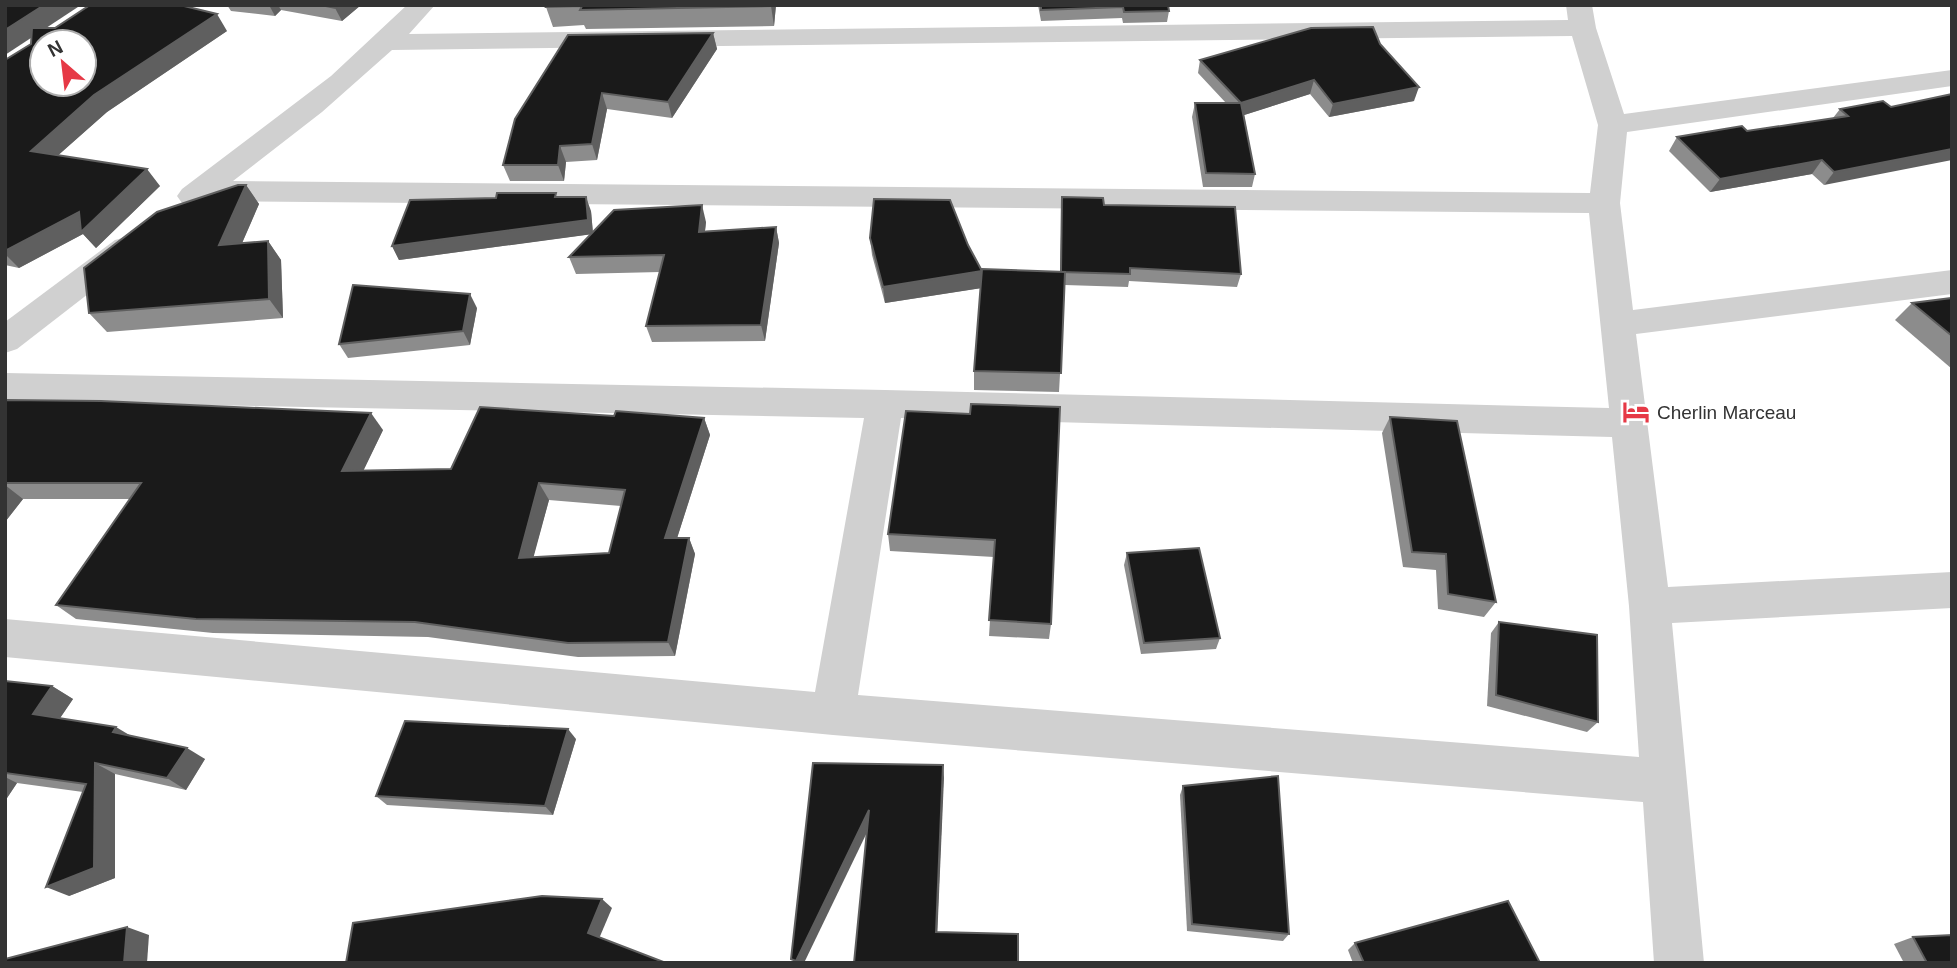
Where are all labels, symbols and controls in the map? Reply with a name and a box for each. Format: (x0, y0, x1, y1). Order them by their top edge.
north arrow (28, 28, 98, 98)
text: N (44, 36, 66, 61)
hotel icon: Cherlin Marceau (1621, 397, 1651, 427)
place label: Cherlin Marceau (1657, 402, 1796, 423)

